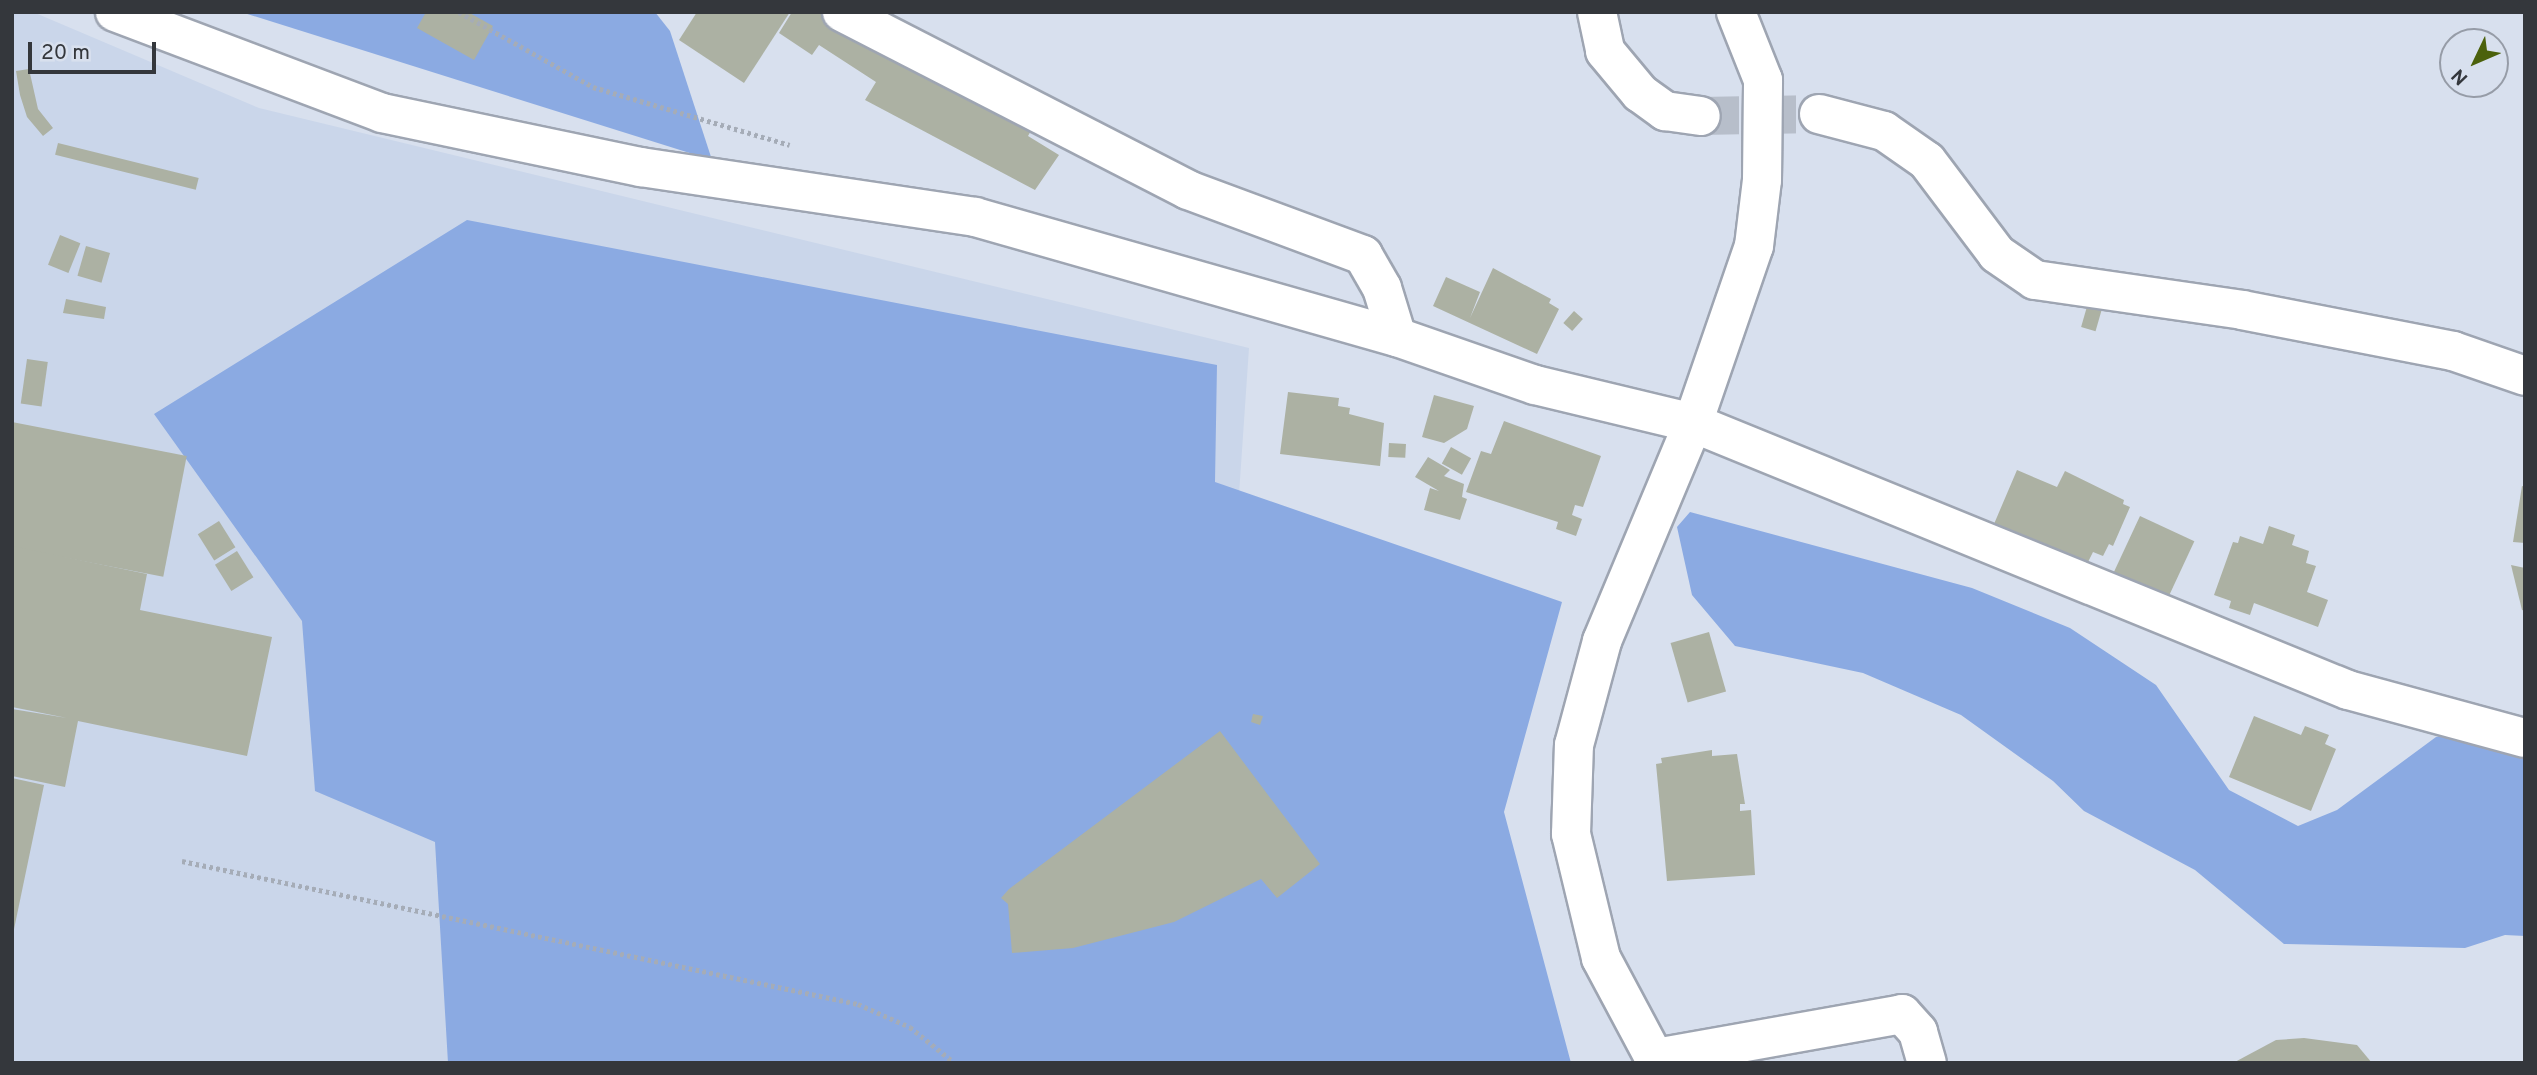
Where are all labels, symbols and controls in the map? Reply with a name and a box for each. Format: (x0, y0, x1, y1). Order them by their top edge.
scale bar (32, 28, 159, 72)
north arrow (2439, 28, 2509, 98)
text: 20 m (41, 40, 90, 67)
text: N (2447, 63, 2474, 89)

